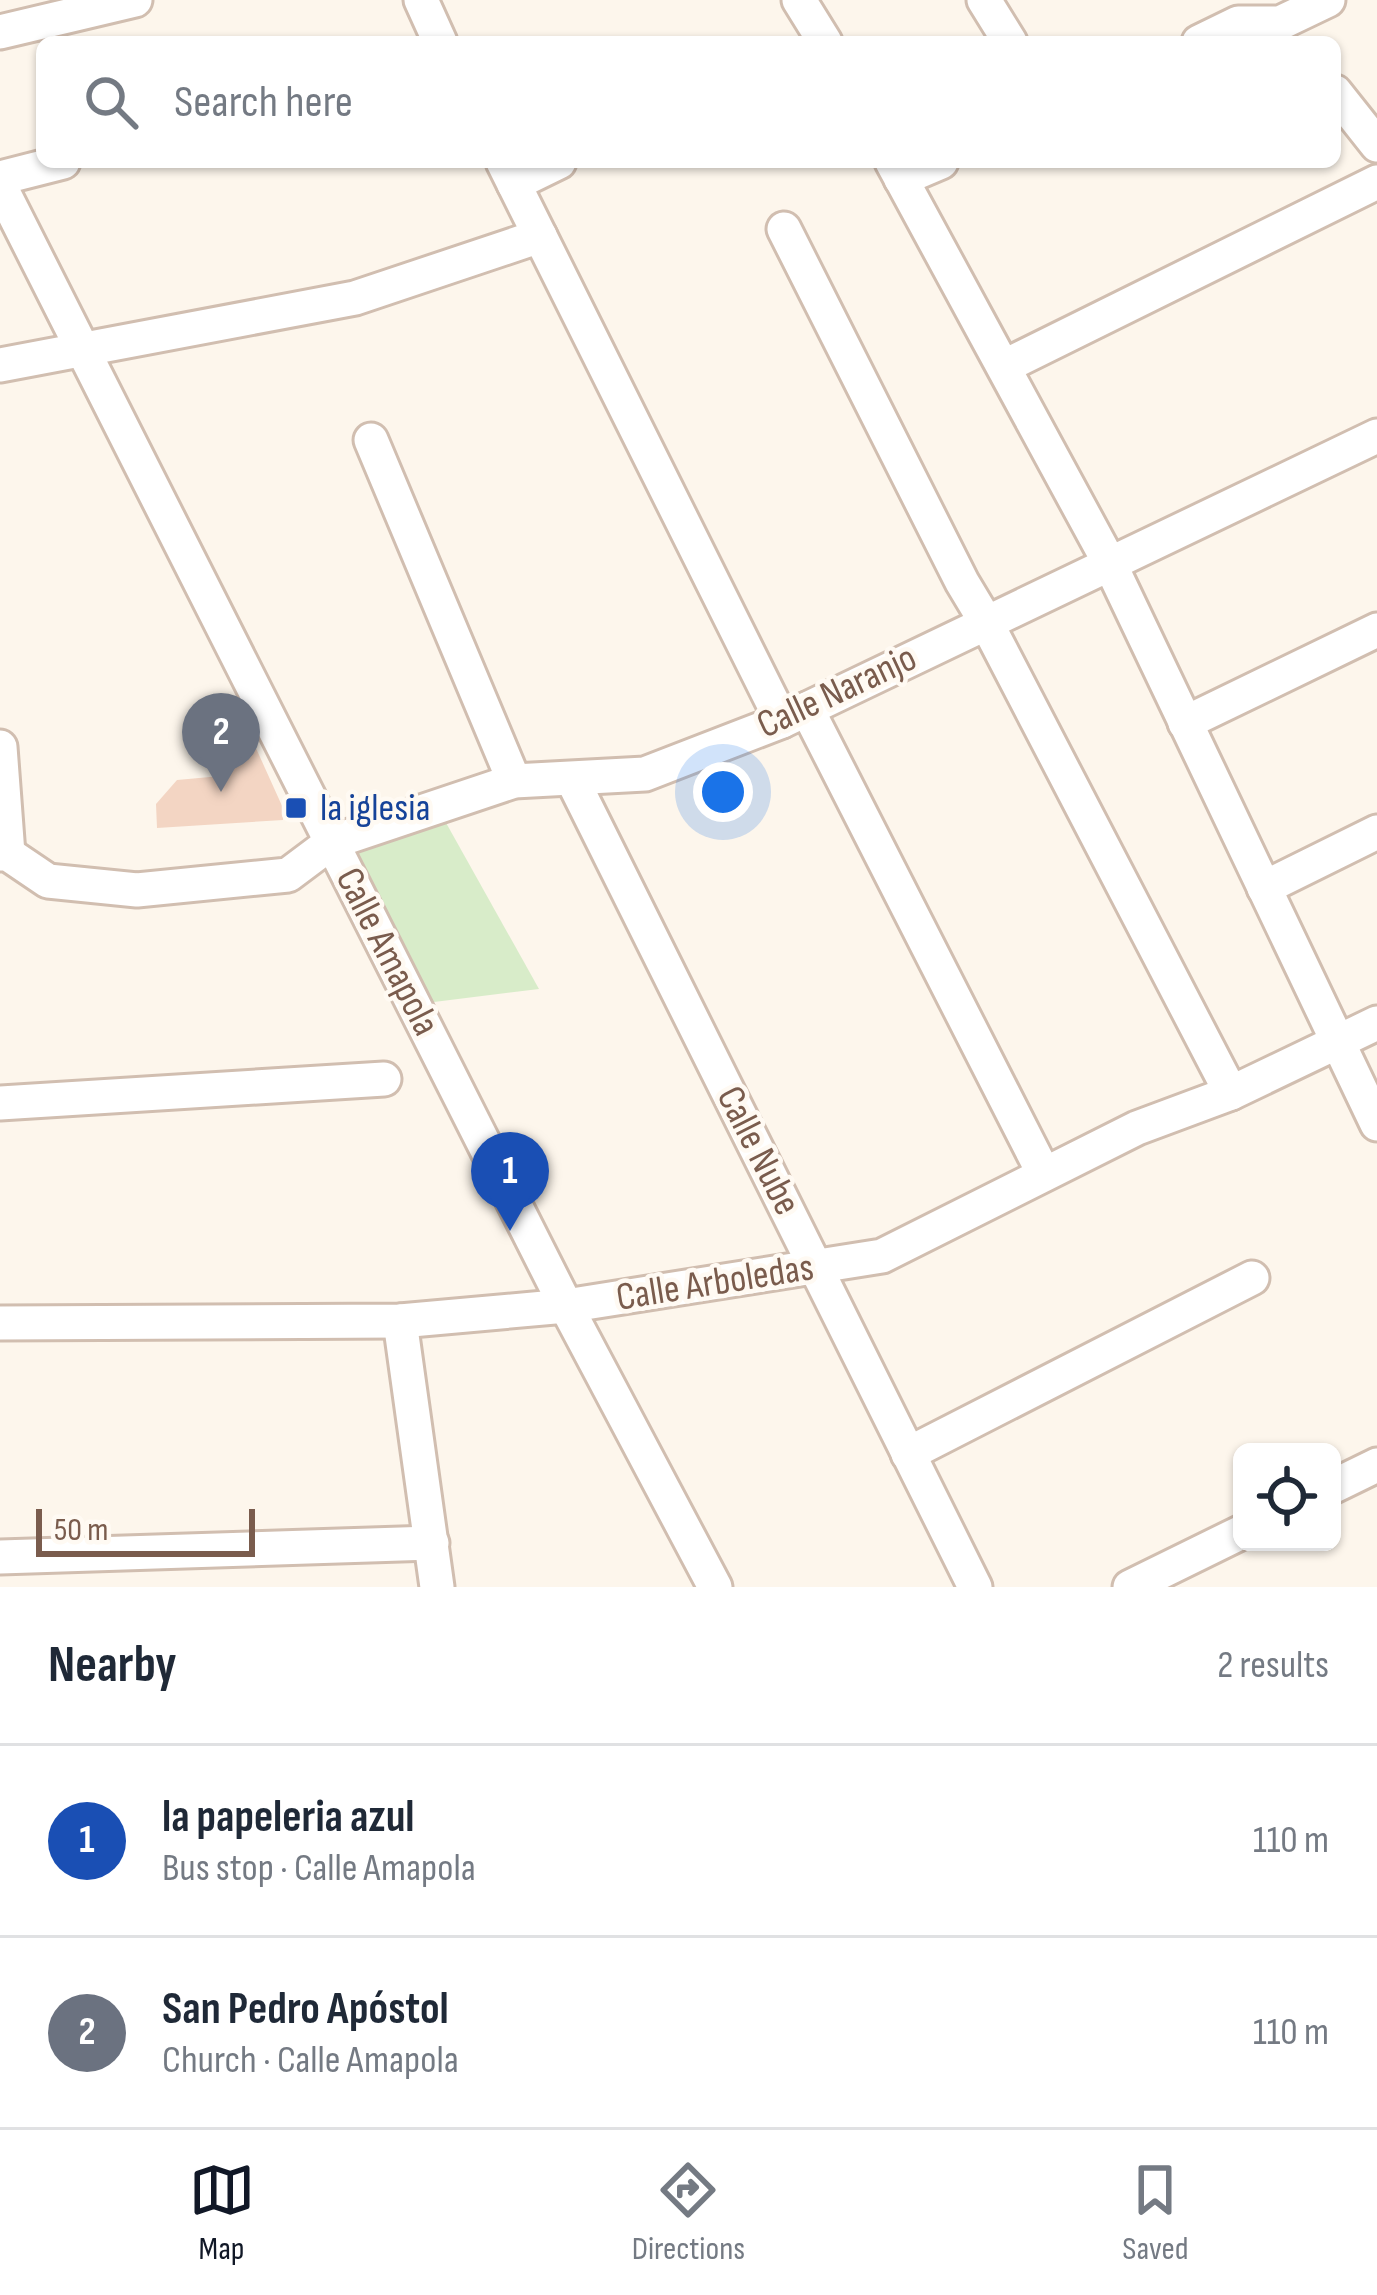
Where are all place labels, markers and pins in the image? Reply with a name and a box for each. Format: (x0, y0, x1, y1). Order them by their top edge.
pin: 2 (182, 693, 260, 792)
place label: la iglesia (320, 785, 431, 832)
marker: la iglesia (283, 795, 309, 821)
pin: 1 (471, 1132, 549, 1231)

